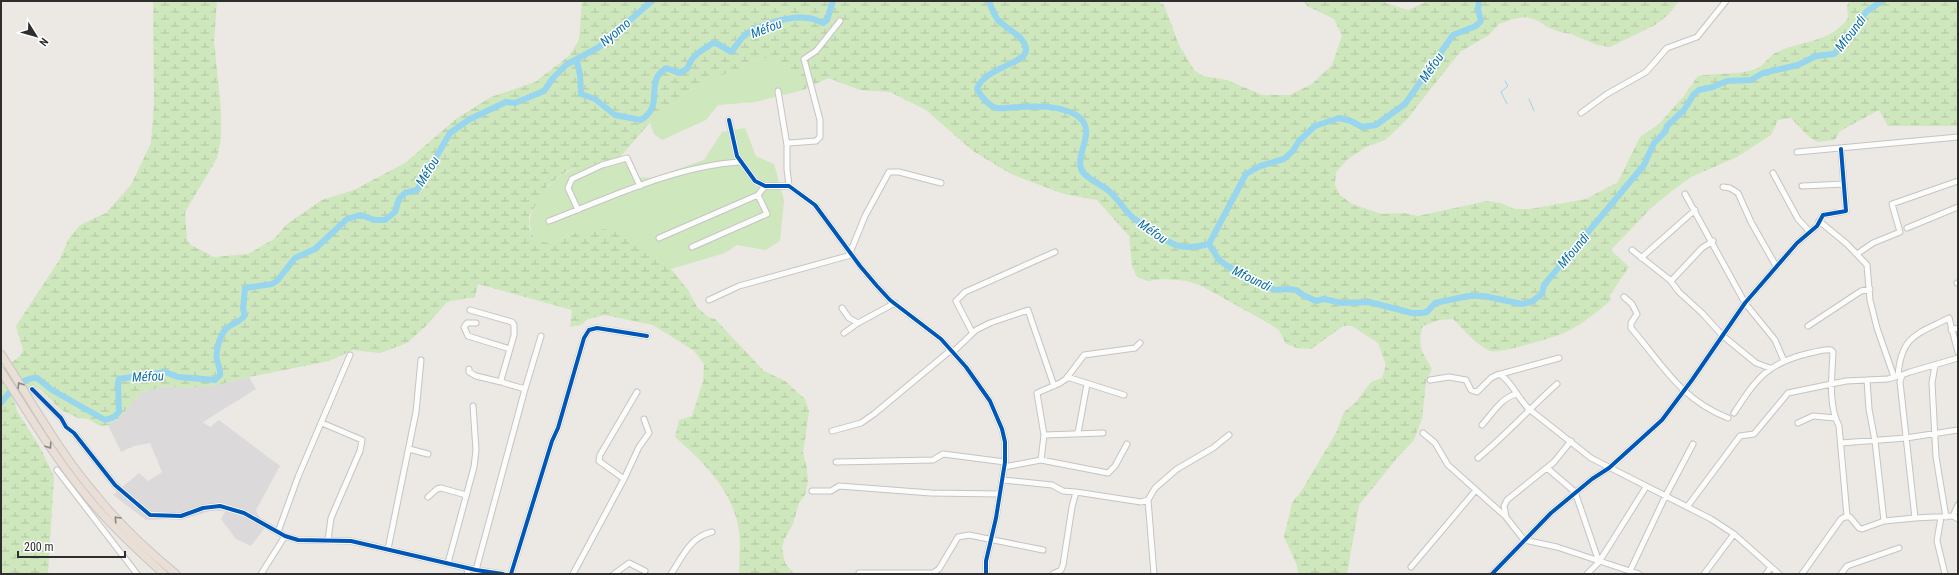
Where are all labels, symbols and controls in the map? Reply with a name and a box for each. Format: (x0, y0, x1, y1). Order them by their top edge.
water label: Mfoundi (1832, 12, 1869, 54)
water label: Nyomo (597, 15, 634, 49)
north arrow (16, 16, 56, 56)
water label: Méfou (749, 16, 784, 41)
text: N (36, 35, 51, 49)
water label: Méfou (1416, 50, 1447, 85)
water label: Méfou (413, 154, 442, 189)
water label: Méfou (1135, 216, 1170, 247)
water label: Mfoundi (1554, 230, 1592, 271)
water label: Mfoundi (1230, 263, 1274, 294)
water label: Méfou (132, 368, 164, 385)
one-way arrow (18, 382, 25, 389)
one-way arrow (44, 442, 52, 449)
one-way arrow (114, 516, 121, 524)
scale bar (18, 533, 125, 559)
text: 200 m (24, 540, 54, 554)

